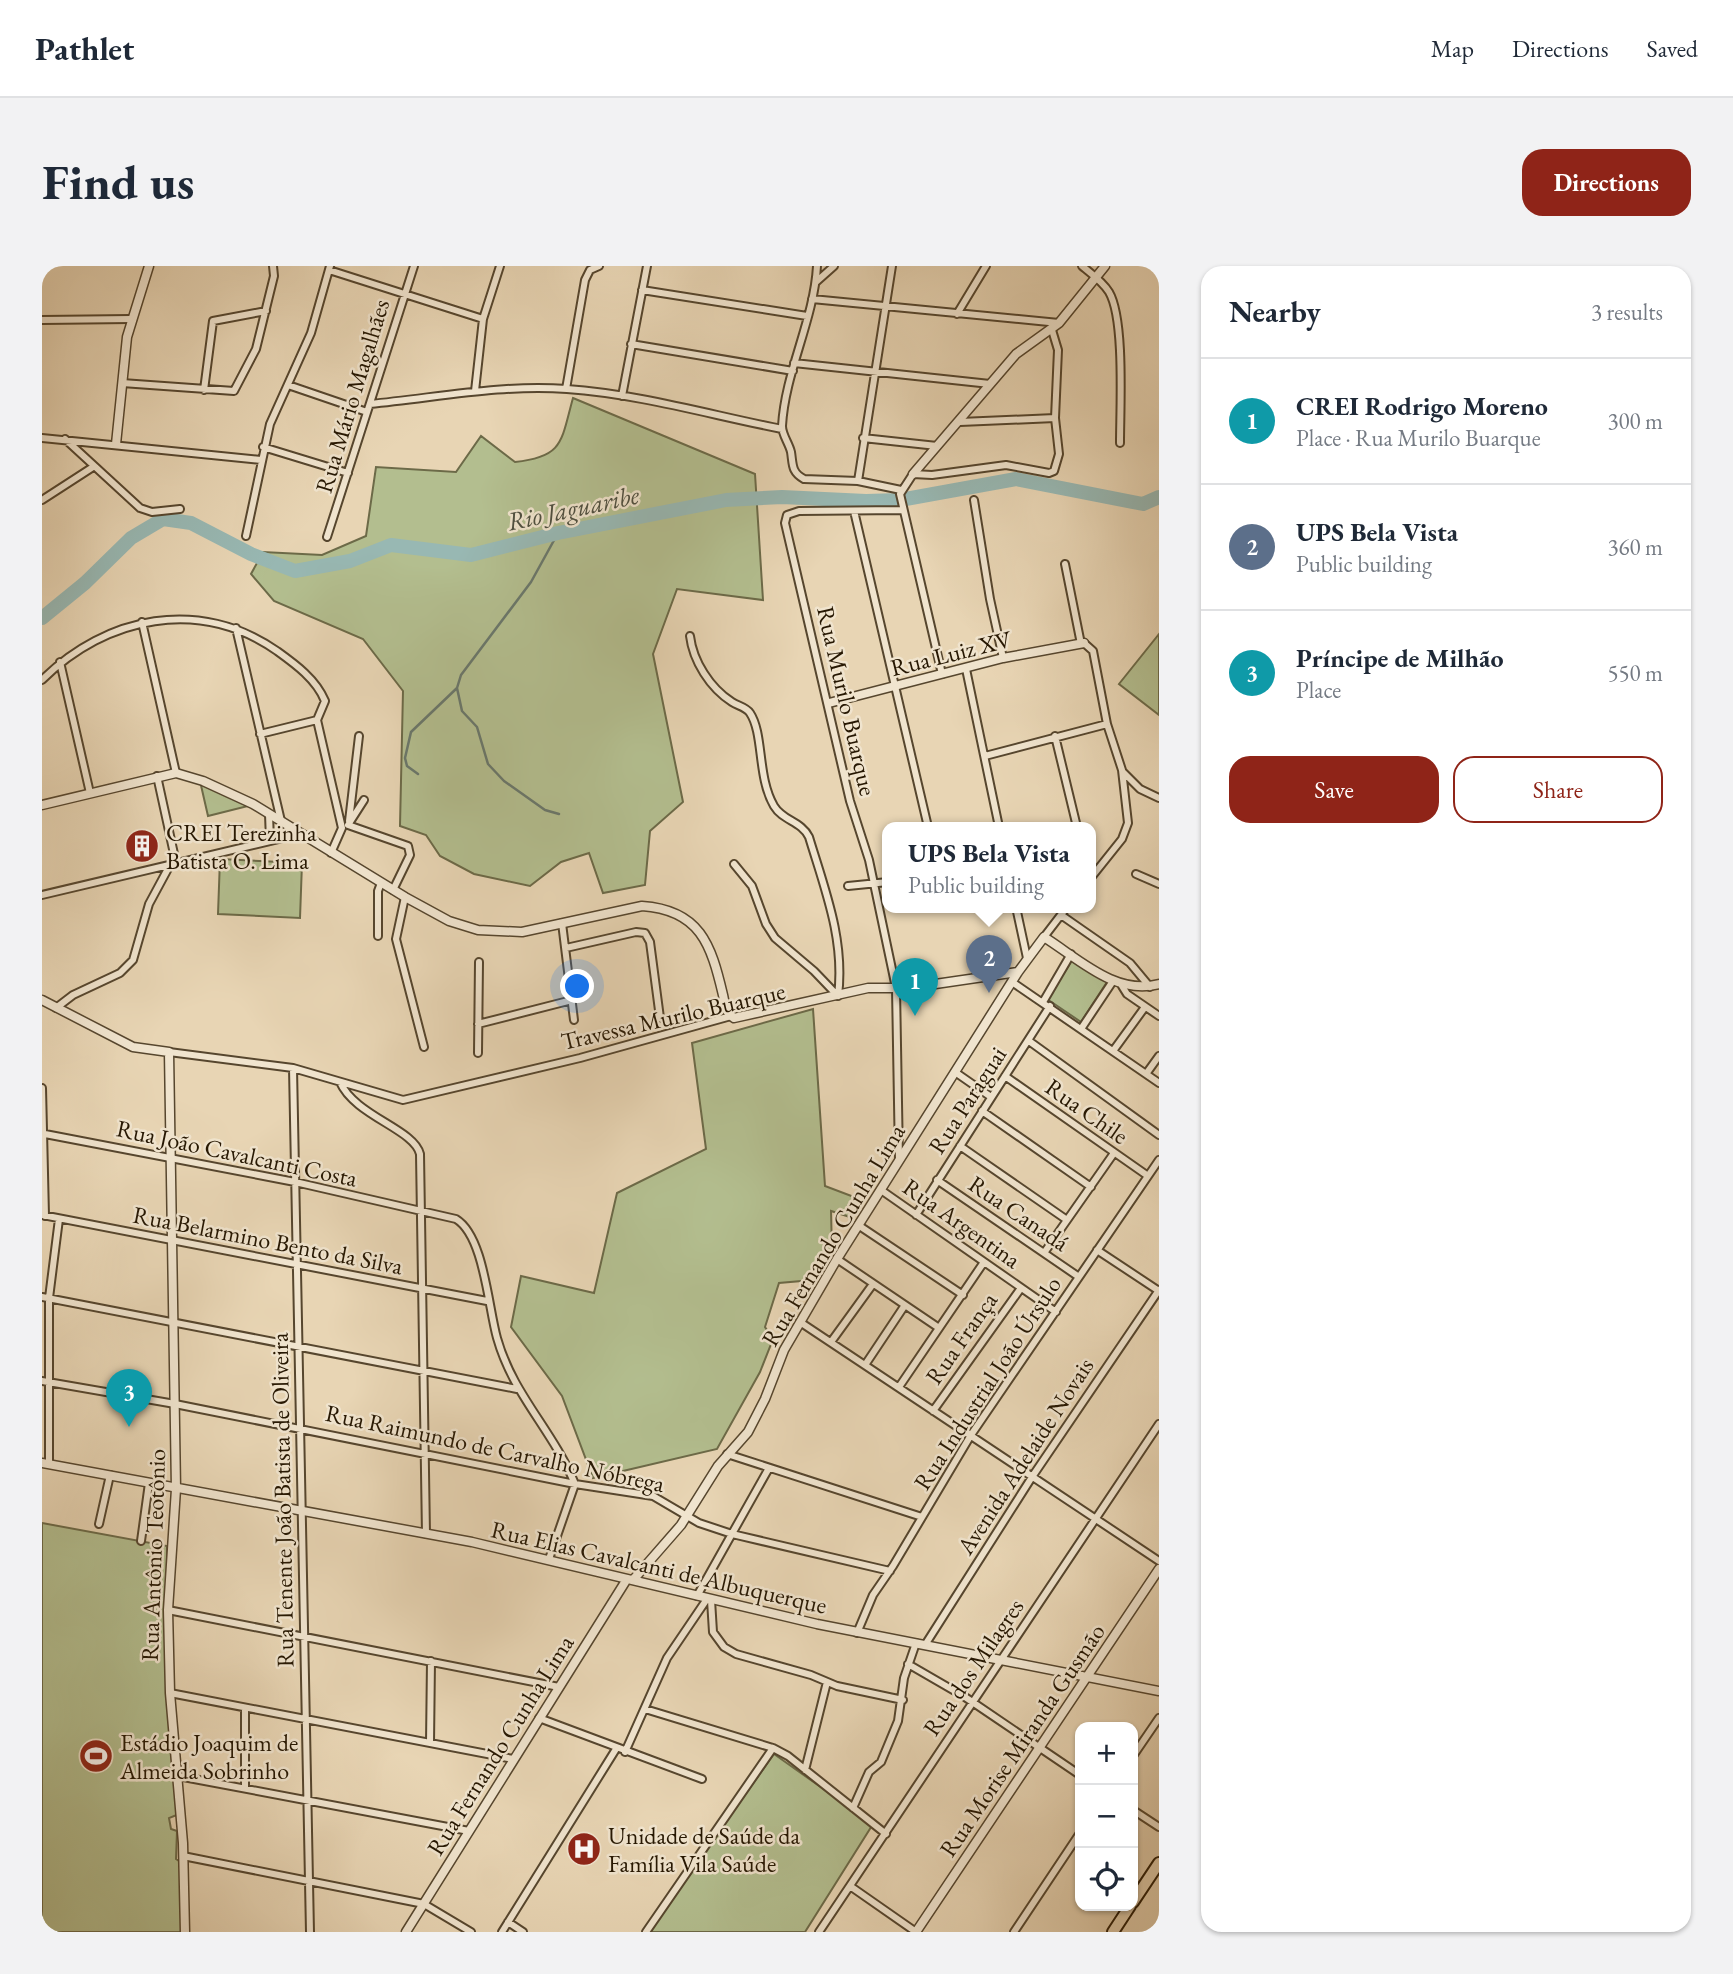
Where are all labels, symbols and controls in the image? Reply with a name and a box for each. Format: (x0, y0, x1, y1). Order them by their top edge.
text: Pathlet (35, 27, 134, 70)
text: Map (1431, 33, 1474, 64)
text: Directions (1512, 33, 1609, 64)
text: Saved (1647, 33, 1698, 64)
button: Directions (1522, 149, 1691, 216)
text: Find us (42, 150, 194, 214)
text: Nearby (1229, 292, 1321, 331)
street label: Rua Mário Magalhães (308, 295, 396, 497)
text: 3 results (1591, 297, 1663, 327)
text: CREI Rodrigo Moreno (1296, 389, 1548, 423)
text: 1 (1246, 406, 1258, 436)
text: 300 m (1607, 406, 1663, 436)
text: Place · Rua Murilo Buarque (1296, 423, 1541, 453)
water label: Rio Jaguaribe (504, 477, 643, 539)
text: UPS Bela Vista (1296, 515, 1458, 549)
text: 2 (1246, 532, 1258, 562)
text: 360 m (1607, 532, 1663, 562)
text: Public building (1296, 549, 1432, 579)
street label: Rua Murilo Buarque (810, 603, 884, 799)
street label: Rua Luiz XV (887, 623, 1016, 683)
text: Príncipe de Milhão (1296, 641, 1504, 675)
text: 3 (1246, 658, 1258, 688)
text: 550 m (1607, 658, 1663, 688)
text: Place (1296, 675, 1341, 705)
button: Save (1229, 756, 1439, 823)
button: Share (1453, 756, 1663, 823)
place label: CREI Terezinha Batista O. Lima (166, 817, 317, 876)
popup (882, 822, 1096, 913)
building icon: CREI Terezinha Batista O. Lima (123, 827, 161, 865)
text: UPS Bela Vista (908, 836, 1070, 870)
text: Public building (908, 870, 1044, 900)
pin: 2 (966, 935, 1012, 993)
pin: 1 (892, 958, 938, 1016)
your location (560, 969, 594, 1003)
street label: Travessa Murilo Buarque (558, 975, 788, 1057)
street label: Rua Paraguai (921, 1040, 1013, 1160)
street label: Rua Chile (1039, 1071, 1135, 1151)
street label: Rua João Cavalcanti Costa (114, 1112, 361, 1194)
street label: Rua Fernando Cunha Lima (754, 1118, 912, 1352)
street label: Rua Canadá (963, 1168, 1076, 1258)
street label: Rua Argentina (897, 1171, 1027, 1275)
street label: Rua Belarmino Bento da Silva (130, 1199, 406, 1281)
street label: Rua Industrial João Úrsulo (906, 1270, 1068, 1496)
street label: Rua França (918, 1285, 1004, 1390)
street label: Rua Tenente João Batista de Oliveira (264, 1332, 300, 1668)
street label: Avenida Adelaide Novais (949, 1352, 1100, 1561)
pin: 3 (106, 1369, 152, 1427)
street label: Rua Raimundo de Carvalho Nóbrega (323, 1397, 668, 1499)
street label: Rua Antônio Teotônio (134, 1448, 172, 1662)
street label: Rua Elias Cavalcanti de Albuquerque (488, 1513, 830, 1621)
street label: Rua dos Milagres (916, 1592, 1030, 1742)
street label: Rua Morise Miranda Gusmão (932, 1617, 1112, 1863)
street label: Rua Fernando Cunha Lima (420, 1629, 581, 1861)
map controls (1075, 1722, 1138, 1911)
button: + (1075, 1722, 1138, 1785)
place label: Estádio Joaquim de Almeida Sobrinho (119, 1727, 298, 1786)
sports icon: Estádio Joaquim de Almeida Sobrinho (77, 1737, 115, 1775)
button: − (1075, 1785, 1138, 1848)
place label: Unidade de Saúde da Família Vila Saúde (608, 1820, 800, 1879)
hospital icon: Unidade de Saúde da Família Vila Saúde (565, 1830, 603, 1868)
button: locate (1075, 1848, 1138, 1911)

